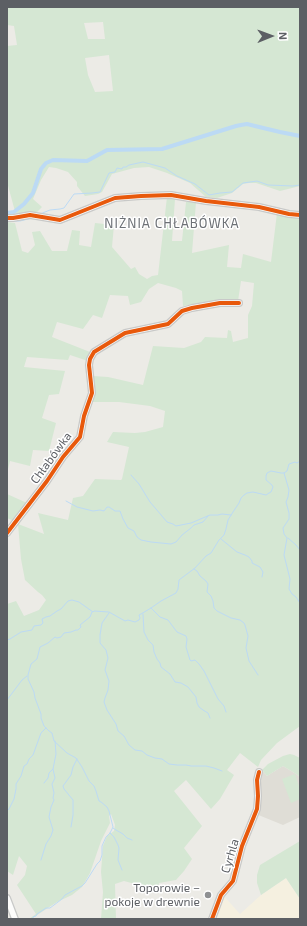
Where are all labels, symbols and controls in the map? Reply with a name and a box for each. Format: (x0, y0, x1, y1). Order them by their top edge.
north arrow (251, 16, 291, 56)
text: N (277, 32, 290, 40)
district label: NIŻNIA CHŁABÓWKA (104, 216, 240, 232)
street label: Chłabówka (27, 429, 75, 487)
street label: Cyrhla (218, 837, 242, 875)
place label: Toporowie – pokoje w drewnie (105, 881, 200, 909)
marker: Toporowie – pokoje w drewnie (203, 890, 213, 900)

